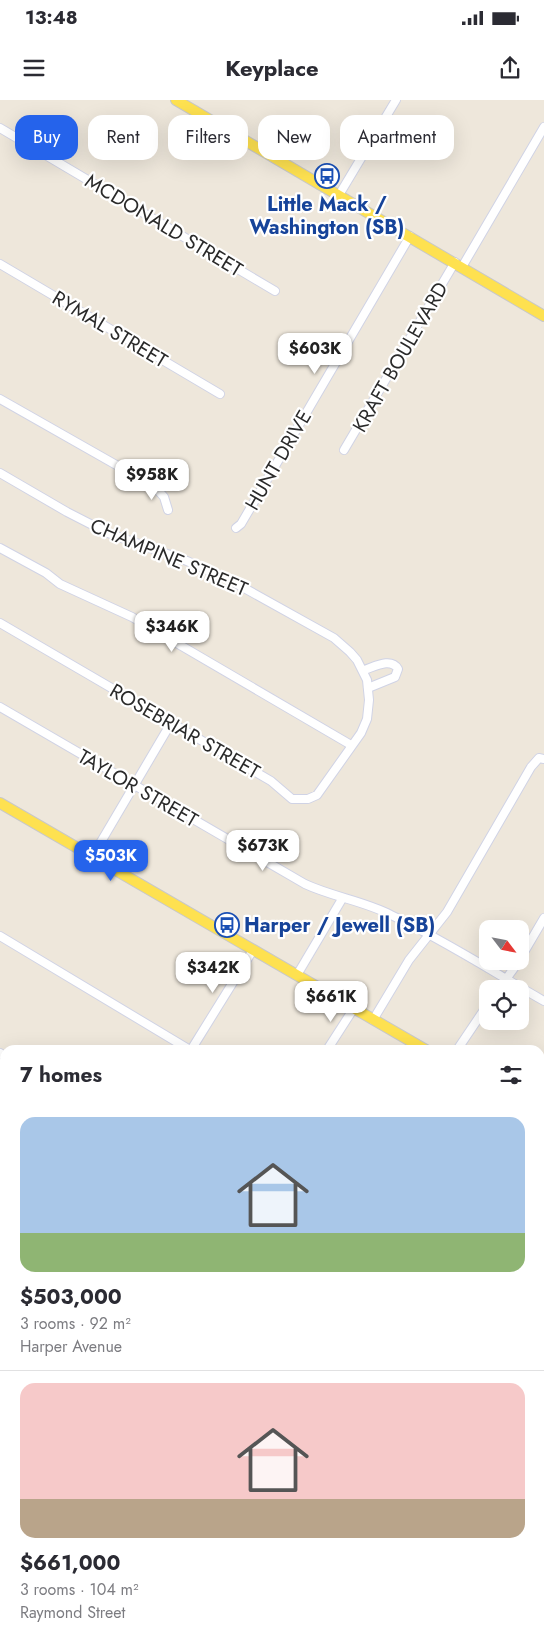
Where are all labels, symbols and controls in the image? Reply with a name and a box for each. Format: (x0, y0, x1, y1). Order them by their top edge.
text: 13:48 (25, 4, 78, 31)
text: Keyplace (225, 52, 319, 84)
icon: menu (20, 54, 48, 82)
icon: share (496, 54, 524, 82)
chip: Buy (15, 115, 78, 160)
chip: Rent (88, 115, 158, 160)
chip: Filters (168, 115, 248, 160)
chip: New (258, 115, 330, 160)
chip: Apartment (340, 115, 454, 160)
bus stop icon: Little Mack / Washington (SB) (314, 163, 340, 189)
street label: MCDONALD STREET (79, 167, 249, 284)
place label: Little Mack / Washington (SB) (250, 190, 404, 242)
street label: KRAFT BOULEVARD (346, 277, 455, 438)
street label: RYMAL STREET (47, 284, 173, 376)
pin: $603K (280, 332, 350, 375)
text: $603K (289, 337, 341, 360)
street label: HUNT DRIVE (238, 405, 319, 516)
pin: $958K (117, 458, 187, 501)
text: $958K (126, 463, 178, 486)
street label: CHAMPINE STREET (86, 511, 253, 604)
pin: $346K (137, 610, 207, 653)
text: $346K (146, 615, 198, 638)
street label: ROSEBRIAR STREET (104, 677, 266, 787)
street label: TAYLOR STREET (72, 742, 204, 835)
pin: $673K (228, 830, 298, 872)
text: $673K (237, 834, 289, 857)
pin: $503K (76, 840, 146, 882)
text: $503K (85, 844, 137, 867)
place label: Harper / Jewell (SB) (244, 911, 435, 940)
bus stop icon: Harper / Jewell (SB) (214, 912, 240, 938)
north arrow (479, 920, 529, 970)
map controls (479, 920, 529, 1030)
pin: $342K (178, 952, 248, 994)
text: $342K (187, 956, 239, 979)
pin: $661K (296, 980, 366, 1023)
button: locate (479, 980, 529, 1030)
text: $661K (306, 985, 356, 1008)
text: 7 homes (20, 1060, 102, 1090)
icon: filters (497, 1061, 525, 1089)
icon: home (228, 1150, 318, 1240)
text: $503,000 (20, 1282, 122, 1312)
text: 3 rooms · 92 m² (20, 1312, 131, 1335)
text: Harper Avenue (20, 1335, 122, 1358)
icon: home (228, 1415, 318, 1505)
text: $661,000 (20, 1548, 120, 1578)
text: 3 rooms · 104 m² (20, 1578, 139, 1601)
text: Raymond Street (20, 1601, 125, 1624)

